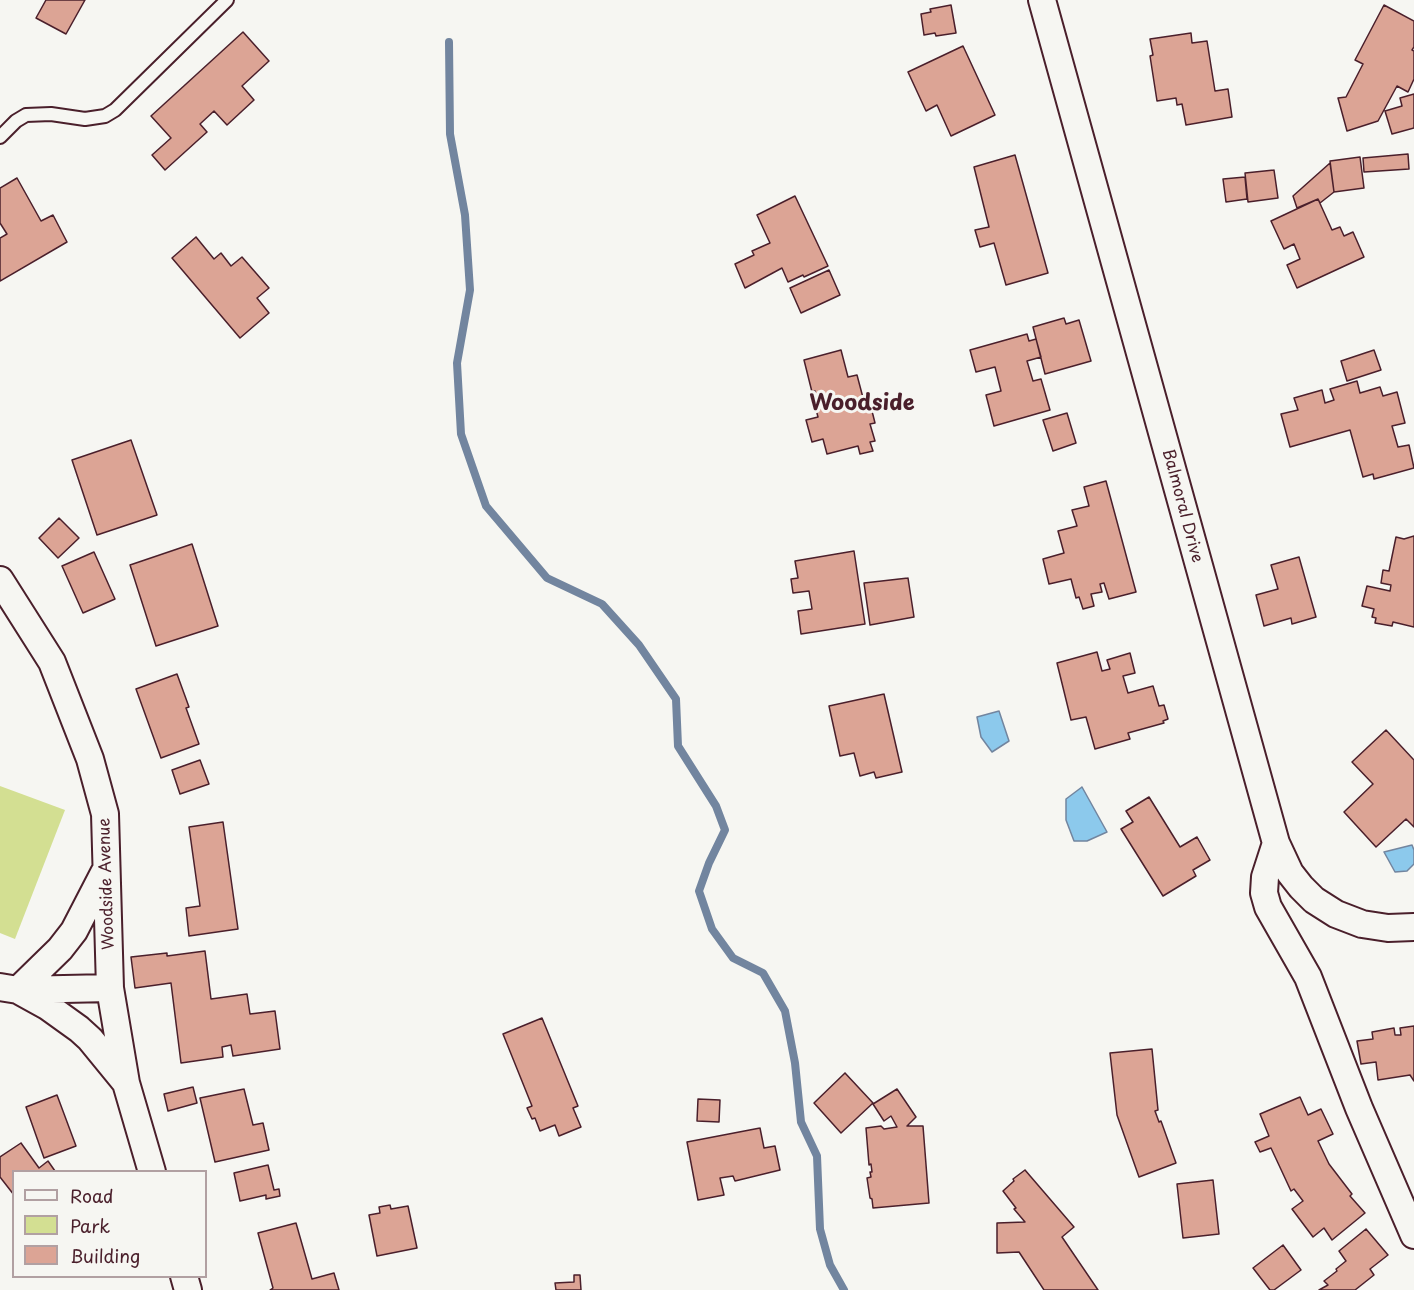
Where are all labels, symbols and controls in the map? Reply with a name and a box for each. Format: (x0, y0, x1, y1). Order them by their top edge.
district label: Woodside (809, 391, 915, 417)
street label: Balmoral Drive (1158, 447, 1206, 565)
street label: Woodside Avenue (95, 818, 119, 950)
legend (12, 1170, 207, 1278)
text: Road (70, 1182, 114, 1209)
text: Park (70, 1212, 110, 1239)
text: Building (70, 1242, 140, 1269)

